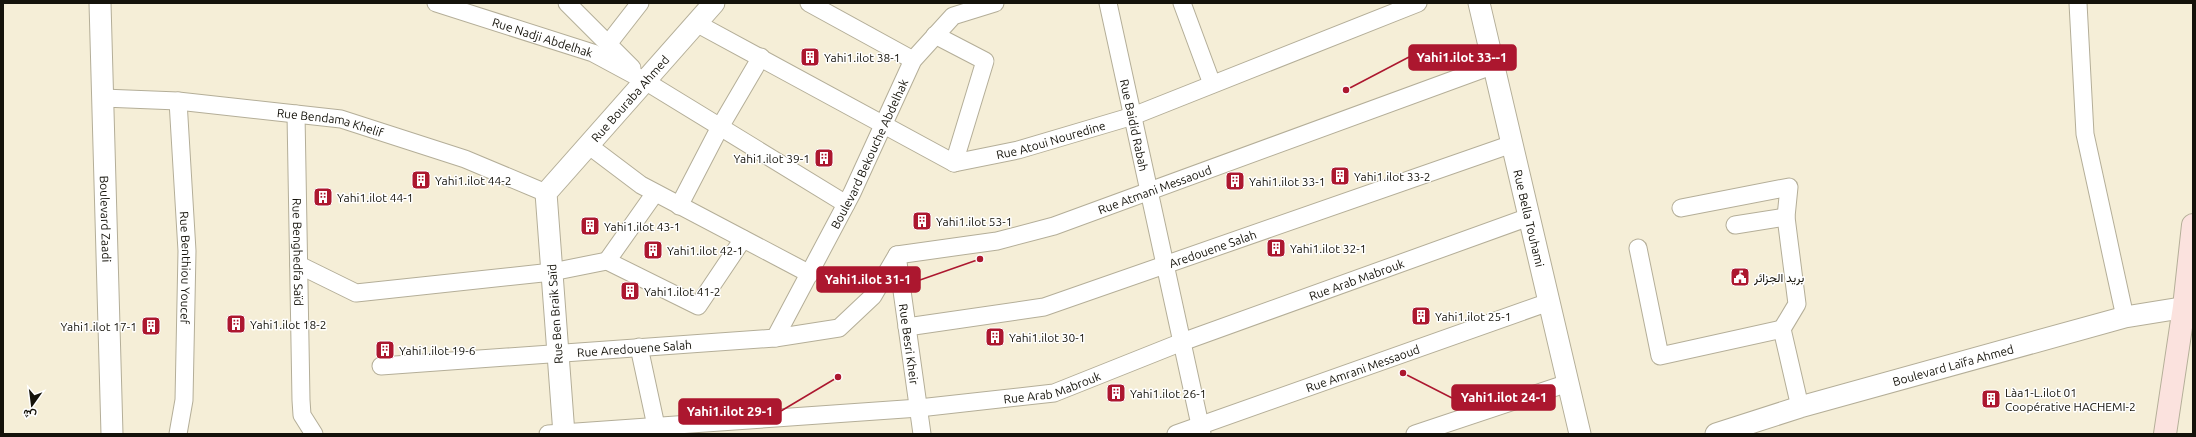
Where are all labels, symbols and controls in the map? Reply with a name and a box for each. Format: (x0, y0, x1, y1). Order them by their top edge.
street label: Rue Nadji Abdelhak (491, 15, 595, 59)
callout: Yahi1.ilot 33--1 (1409, 45, 1516, 70)
building icon: Yahi1.ilot 38-1 (799, 46, 821, 68)
text: Yahi1.ilot 33--1 (1417, 50, 1507, 64)
place label: Yahi1.ilot 38-1 (824, 51, 901, 64)
street label: Rue Bouraba Ahmed (588, 53, 671, 144)
street label: Boulevard Bekouche Abdelhak (828, 77, 910, 231)
street label: Rue Baidid Rabah (1118, 78, 1151, 172)
street label: Rue Bendama Khelif (276, 105, 386, 139)
street label: Rue Atoui Nouredine (995, 118, 1107, 161)
building icon: Yahi1.ilot 39-1 (813, 147, 835, 169)
place label: Yahi1.ilot 39-1 (733, 152, 810, 165)
street label: Rue Atmani Messaoud (1096, 162, 1213, 216)
building icon: Yahi1.ilot 33-2 (1329, 165, 1351, 187)
street label: Rue Bella Touhami (1512, 168, 1547, 268)
building icon: Yahi1.ilot 44-2 (410, 169, 432, 191)
building icon: Yahi1.ilot 33-1 (1224, 170, 1246, 192)
place label: Yahi1.ilot 33-2 (1354, 170, 1431, 183)
place label: Yahi1.ilot 44-2 (435, 174, 512, 187)
street label: Boulevard Zaadi (98, 175, 114, 263)
place label: Yahi1.ilot 33-1 (1249, 175, 1326, 188)
building icon: Yahi1.ilot 44-1 (312, 186, 334, 208)
place label: Yahi1.ilot 44-1 (337, 191, 414, 204)
street label: Rue Benghedfa Saïd (291, 198, 306, 306)
building icon: Yahi1.ilot 53-1 (911, 210, 933, 232)
street label: Rue Benthiou Youcef (178, 211, 194, 325)
building icon: Yahi1.ilot 43-1 (579, 215, 601, 237)
place label: Yahi1.ilot 53-1 (936, 215, 1013, 228)
place label: Yahi1.ilot 43-1 (604, 220, 681, 233)
street label: Aredouene Salah (1167, 227, 1258, 269)
building icon: Yahi1.ilot 32-1 (1265, 237, 1287, 259)
building icon: Yahi1.ilot 42-1 (642, 239, 664, 261)
place label: Yahi1.ilot 32-1 (1290, 242, 1367, 255)
place label: Yahi1.ilot 42-1 (667, 244, 744, 257)
street label: Rue Arab Mabrouk (1307, 256, 1406, 302)
street label: Rue Ben Braik Saïd (545, 264, 565, 364)
public building icon: بريد الجزائر (1729, 266, 1751, 288)
callout: Yahi1.ilot 31-1 (817, 267, 920, 292)
place label: بريد الجزائر (1753, 271, 1804, 286)
text: Yahi1.ilot 31-1 (825, 272, 911, 286)
building icon: Yahi1.ilot 41-2 (619, 280, 641, 302)
place label: Yahi1.ilot 41-2 (644, 285, 721, 298)
street label: Rue Besri Kheir (897, 303, 922, 386)
building icon: Yahi1.ilot 25-1 (1410, 305, 1432, 327)
place label: Yahi1.ilot 25-1 (1435, 310, 1512, 323)
building icon: Yahi1.ilot 18-2 (225, 313, 247, 335)
building icon: Yahi1.ilot 17-1 (140, 315, 162, 337)
place label: Yahi1.ilot 18-2 (250, 318, 327, 331)
place label: Yahi1.ilot 17-1 (60, 320, 137, 333)
building icon: Yahi1.ilot 30-1 (984, 326, 1006, 348)
place label: Yahi1.ilot 30-1 (1009, 331, 1086, 344)
street label: Rue Aredouene Salah (576, 337, 692, 359)
building icon: Yahi1.ilot 19-6 (374, 339, 396, 361)
street label: Rue Amrani Messaoud (1304, 342, 1421, 394)
street label: Boulevard Laïfa Ahmed (1891, 342, 2015, 388)
place label: Yahi1.ilot 19-6 (399, 344, 476, 357)
street label: Rue Arab Mabrouk (1003, 369, 1102, 405)
building icon: Yahi1.ilot 26-1 (1105, 382, 1127, 404)
north arrow (12, 385, 52, 425)
callout: Yahi1.ilot 24-1 (1452, 385, 1555, 410)
place label: Làa1-L.ilot 01 Coopérative HACHEMI-2 (2005, 386, 2136, 413)
place label: Yahi1.ilot 26-1 (1130, 387, 1207, 400)
building icon: Làa1-L.ilot 01 Coopérative HACHEMI-2 (1980, 388, 2002, 410)
text: Yahi1.ilot 24-1 (1461, 390, 1547, 404)
callout: Yahi1.ilot 29-1 (679, 399, 781, 424)
text: Yahi1.ilot 29-1 (687, 404, 773, 418)
text: ش (22, 406, 38, 422)

